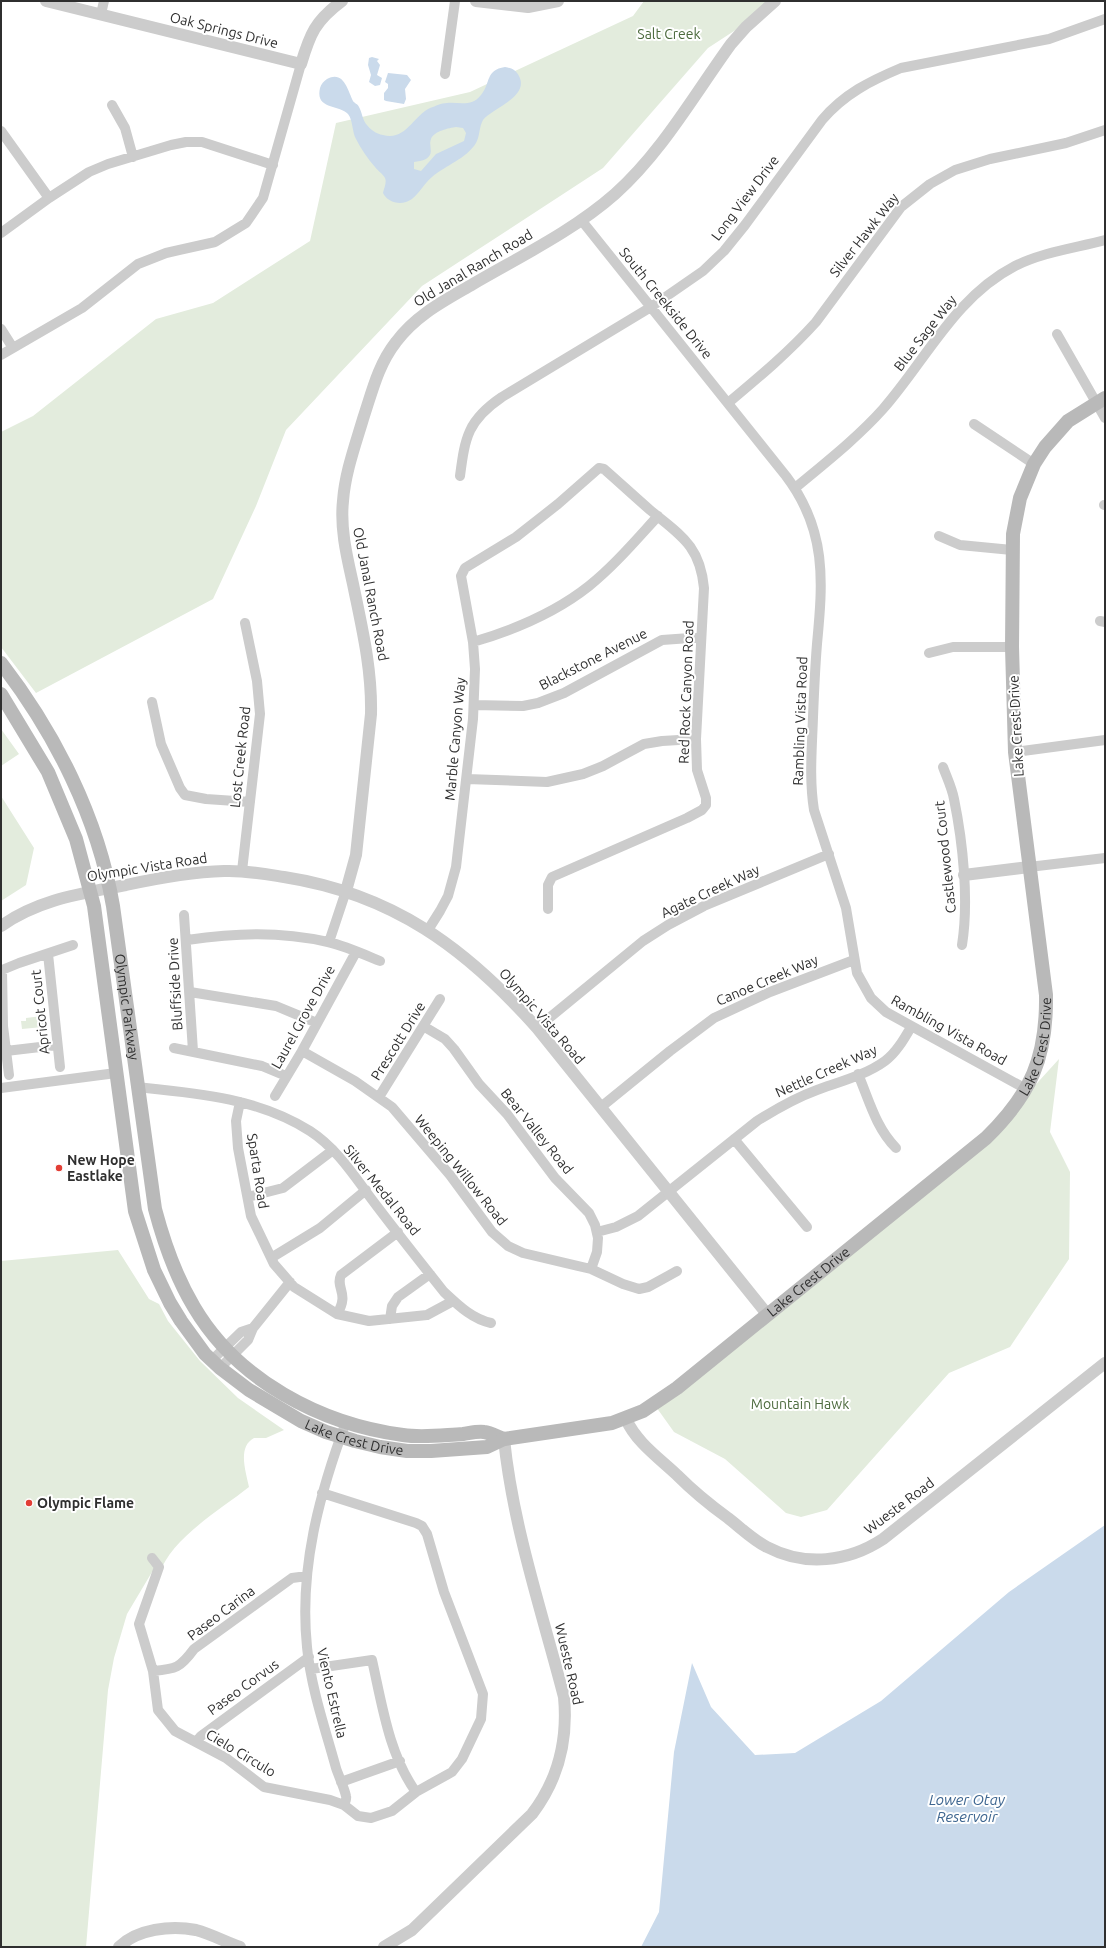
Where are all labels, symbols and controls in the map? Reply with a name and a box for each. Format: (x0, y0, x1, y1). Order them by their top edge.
street label: Oak Springs Drive (168, 9, 280, 51)
park label: Salt Creek (637, 26, 701, 42)
street label: Long View Drive (708, 152, 782, 244)
street label: Silver Hawk Way (826, 190, 902, 280)
street label: Old Janal Ranch Road (411, 226, 535, 310)
street label: South Creekside Drive (616, 244, 716, 362)
street label: Blue Sage Way (890, 292, 960, 374)
street label: Old Janal Ranch Road (350, 526, 392, 662)
street label: Red Rock Canyon Road (676, 620, 696, 764)
street label: Blackstone Avenue (536, 625, 650, 693)
street label: Rambling Vista Road (790, 656, 810, 786)
street label: Lake Crest Drive (1005, 675, 1027, 777)
street label: Marble Canyon Way (442, 676, 468, 801)
street label: Lost Creek Road (227, 705, 253, 809)
street label: Castlewood Court (931, 800, 959, 914)
street label: Olympic Vista Road (86, 850, 208, 884)
street label: Agate Creek Way (658, 861, 762, 921)
street label: Bluffside Drive (165, 937, 185, 1031)
street label: Canoe Creek Way (714, 951, 821, 1009)
street label: Olympic Parkway (112, 953, 142, 1061)
street label: Laurel Grove Drive (268, 962, 338, 1072)
street label: Olympic Vista Road (496, 965, 588, 1067)
street label: Apricot Court (28, 968, 52, 1055)
street label: Rambling Vista Road (889, 992, 1009, 1068)
street label: Lake Crest Drive (1016, 997, 1054, 1099)
street label: Prescott Drive (368, 999, 428, 1083)
street label: Nettle Creek Way (773, 1041, 880, 1101)
street label: Bear Valley Road (498, 1085, 576, 1177)
street label: Weeping Willow Road (412, 1112, 510, 1228)
street label: Sparta Road (244, 1132, 272, 1210)
street label: Silver Medal Road (341, 1141, 423, 1239)
place label: New Hope Eastlake (67, 1152, 135, 1184)
marker: New Hope Eastlake (54, 1163, 64, 1173)
street label: Lake Crest Drive (764, 1243, 853, 1320)
park label: Mountain Hawk (751, 1396, 849, 1412)
street label: Lake Crest Drive (303, 1416, 405, 1458)
street label: Wueste Road (861, 1475, 937, 1537)
place label: Olympic Flame (37, 1495, 134, 1511)
marker: Olympic Flame (24, 1498, 34, 1508)
street label: Paseo Carina (184, 1582, 258, 1644)
street label: Wueste Road (552, 1622, 586, 1706)
street label: Viento Estrella (314, 1646, 350, 1740)
street label: Paseo Corvus (204, 1656, 282, 1718)
street label: Cielo Circulo (203, 1726, 279, 1780)
water label: Lower Otay Reservoir (929, 1791, 1006, 1825)

